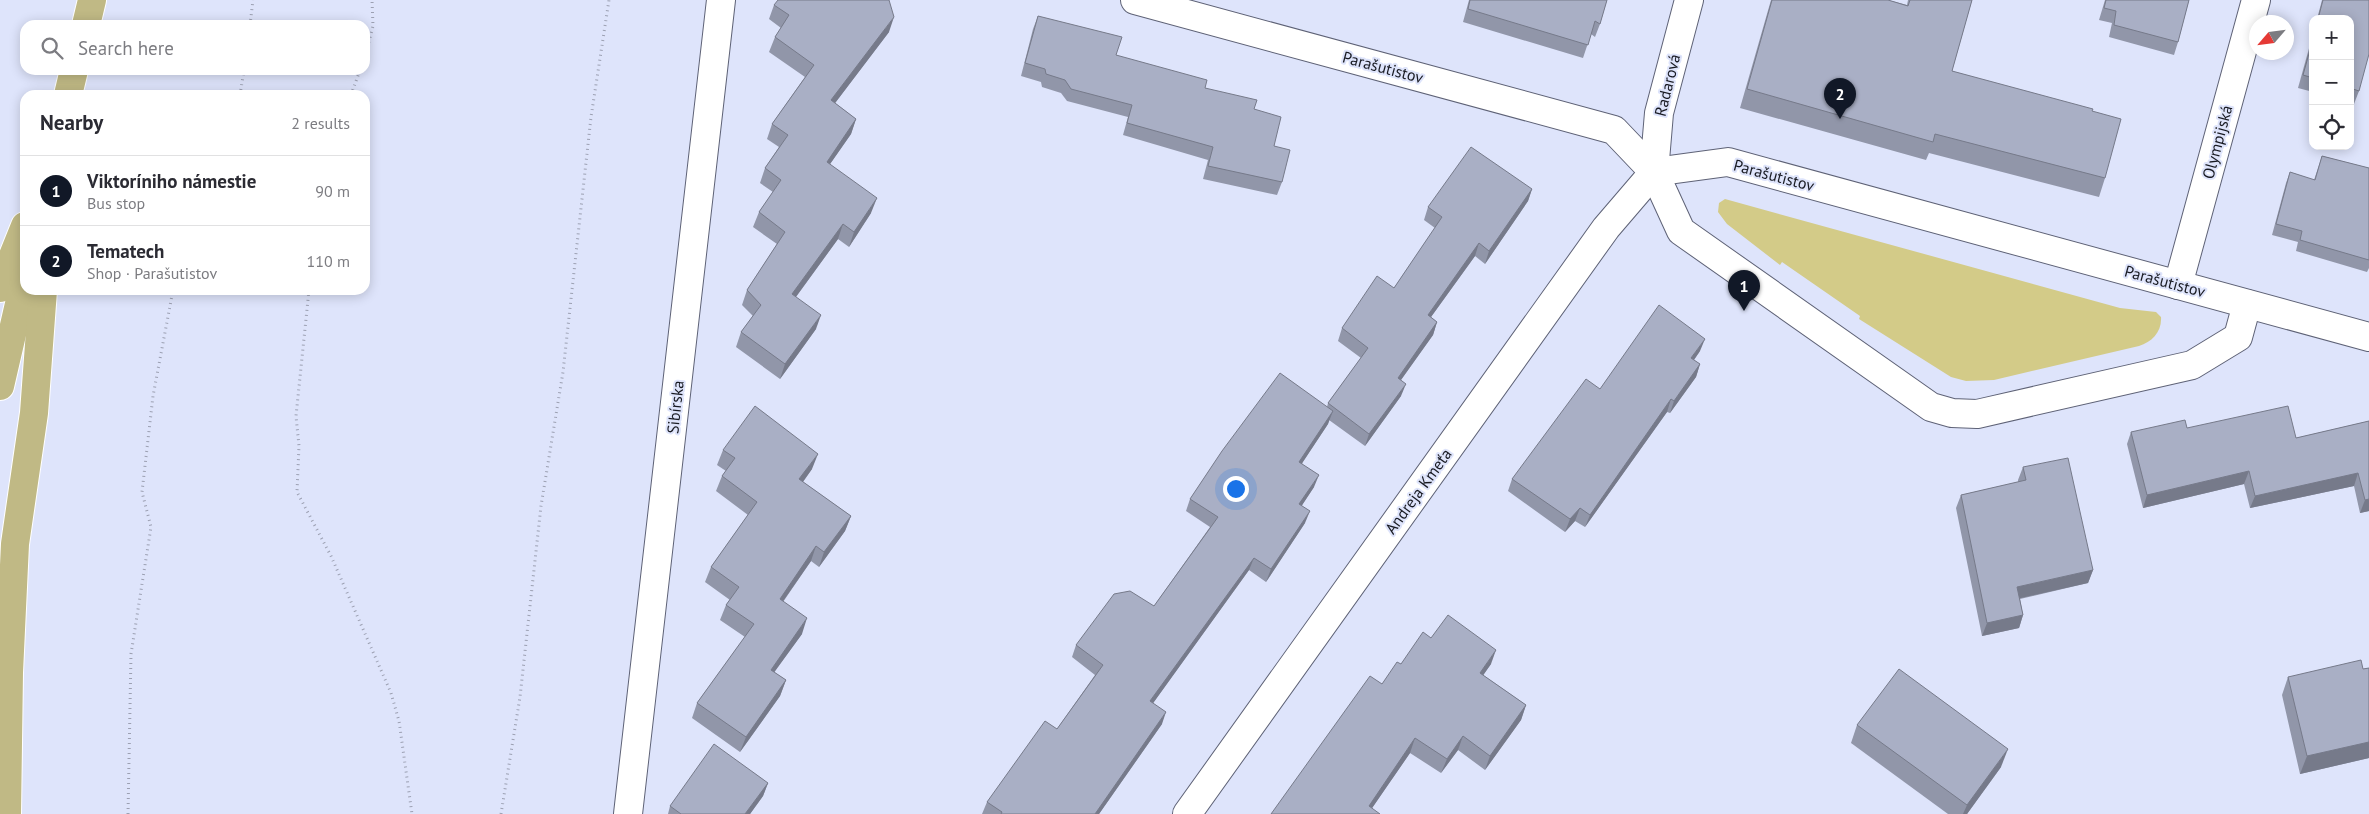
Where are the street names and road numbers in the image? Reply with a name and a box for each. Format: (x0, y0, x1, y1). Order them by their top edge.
street label: Parašutistov (1340, 47, 1426, 87)
street label: Radarová (1650, 52, 1684, 118)
street label: Olympijská (2198, 103, 2236, 181)
street label: Parašutistov (1731, 155, 1817, 195)
street label: Parašutistov (2122, 261, 2208, 301)
street label: Sibírska (662, 379, 688, 435)
street label: Andreja Kmeťa (1380, 444, 1456, 538)

